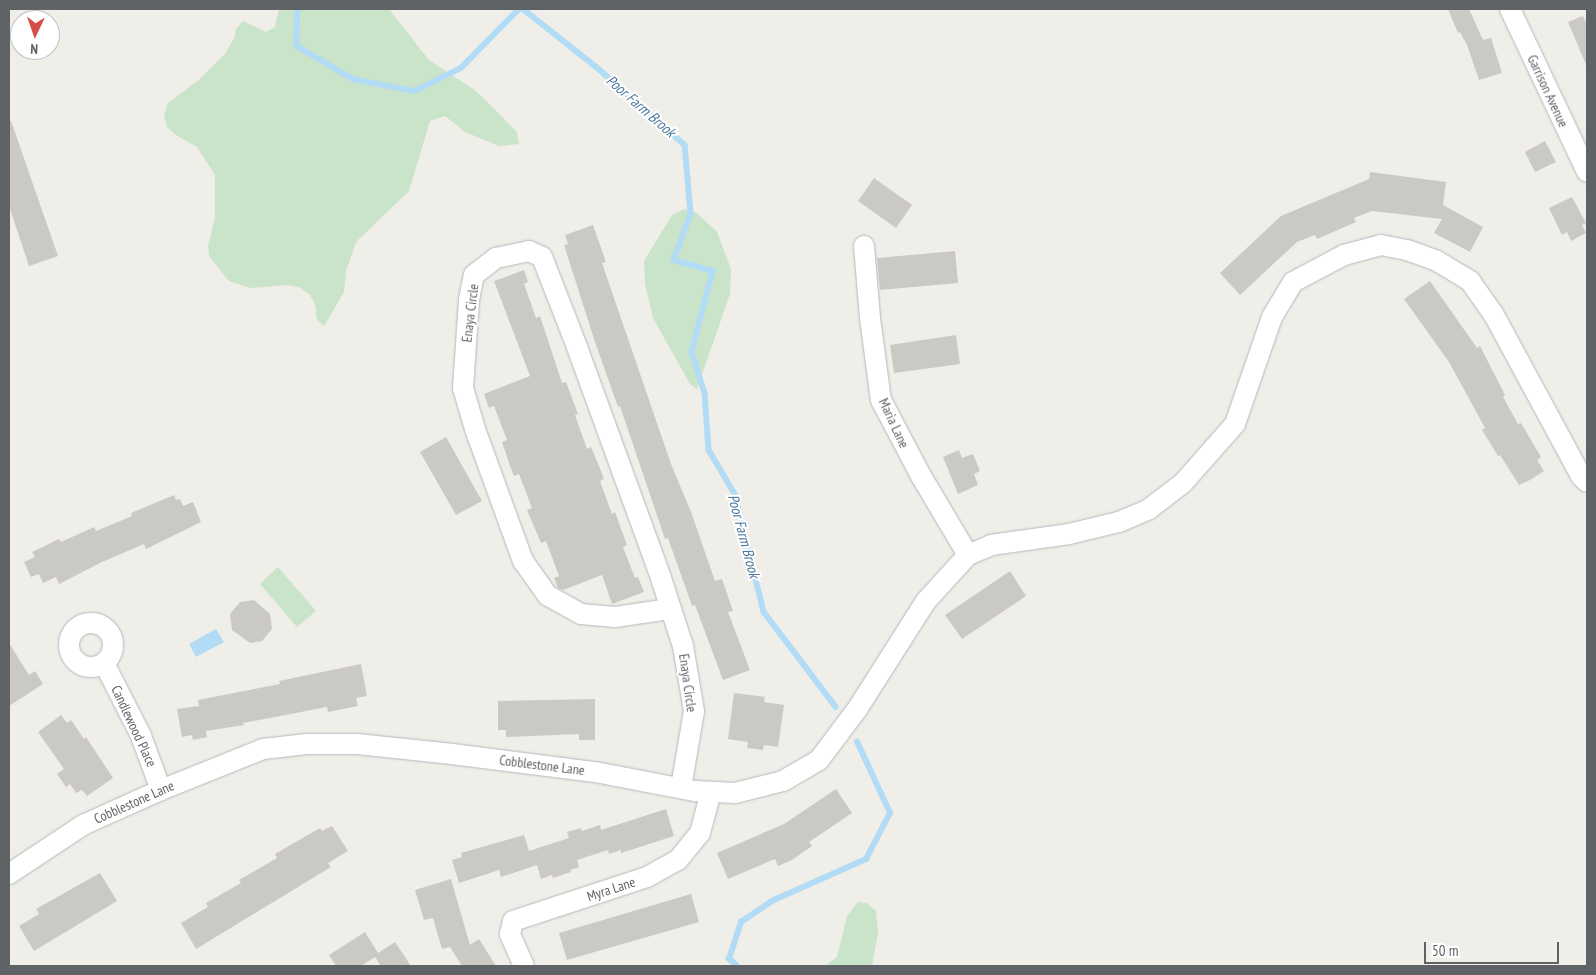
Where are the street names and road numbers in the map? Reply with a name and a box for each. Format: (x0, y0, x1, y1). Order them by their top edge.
street label: Garrison Avenue (1524, 52, 1572, 130)
street label: Enaya Circle (458, 283, 482, 343)
street label: Maria Lane (875, 395, 913, 451)
street label: Enaya Circle (676, 653, 700, 713)
street label: Candlewood Place (108, 683, 160, 769)
street label: Cobblestone Lane (498, 751, 586, 779)
street label: Cobblestone Lane (91, 777, 177, 827)
street label: Myra Lane (585, 873, 637, 905)

